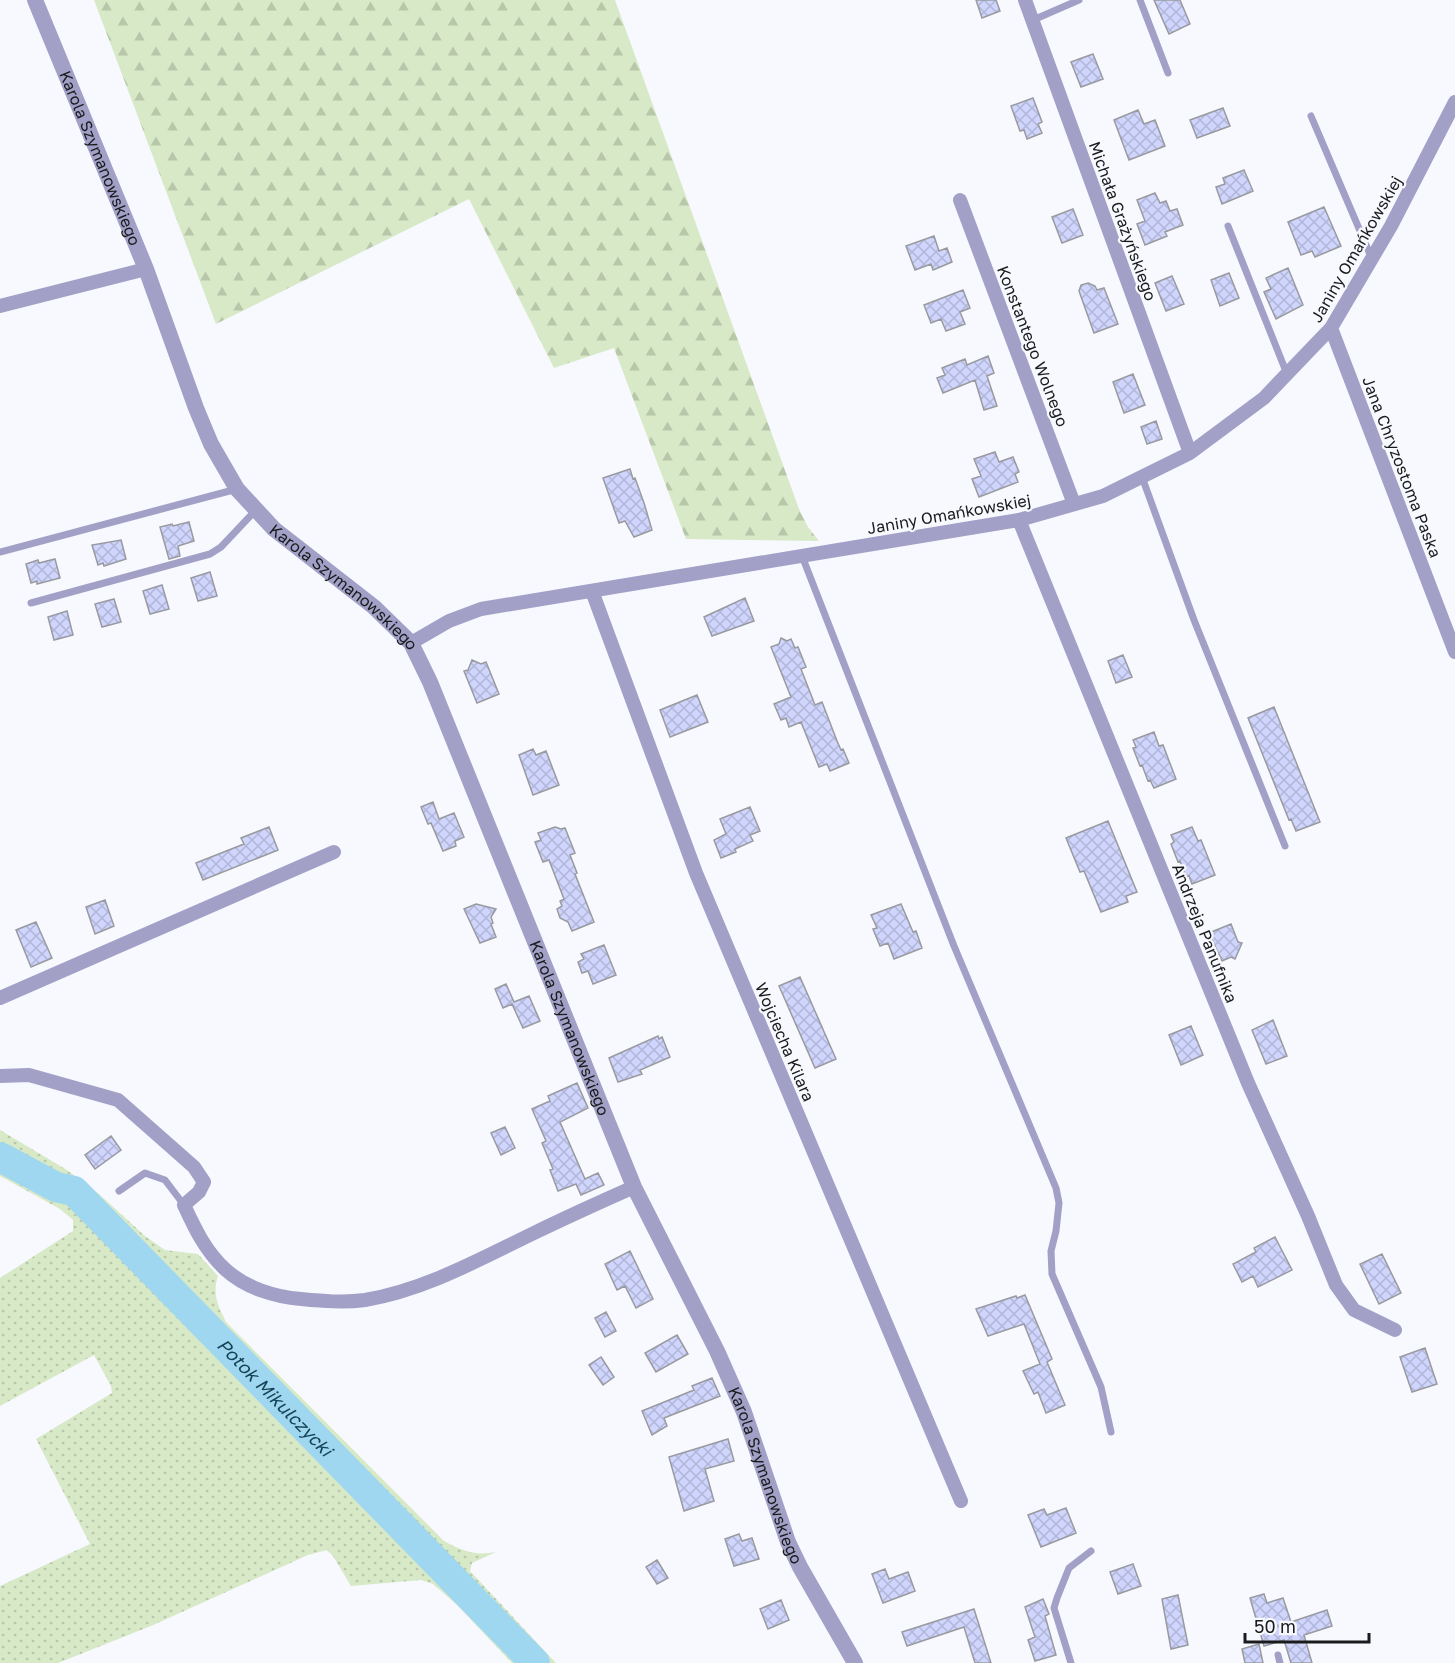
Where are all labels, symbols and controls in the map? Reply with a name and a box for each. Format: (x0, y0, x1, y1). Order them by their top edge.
street label: Karola Szymanowskiego (55, 68, 145, 248)
street label: Michała Grażyńskiego (1085, 139, 1161, 303)
street label: Janiny Omańkowskiej (1306, 172, 1406, 326)
street label: Konstantego Wolnego (993, 263, 1073, 429)
street label: Jana Chryzostoma Paska (1358, 374, 1446, 560)
street label: Janiny Omańkowskiej (866, 490, 1032, 538)
street label: Karola Szymanowskiego (266, 519, 423, 653)
street label: Andrzeja Panufnika (1168, 860, 1242, 1006)
street label: Karola Szymanowskiego (525, 937, 614, 1118)
street label: Wojciecha Kilara (751, 980, 819, 1104)
water label: Potok Mikulczycki (213, 1334, 339, 1462)
street label: Karola Szymanowskiego (724, 1383, 807, 1567)
scale bar (1245, 1606, 1370, 1644)
text: 50 m (1254, 1615, 1296, 1637)

